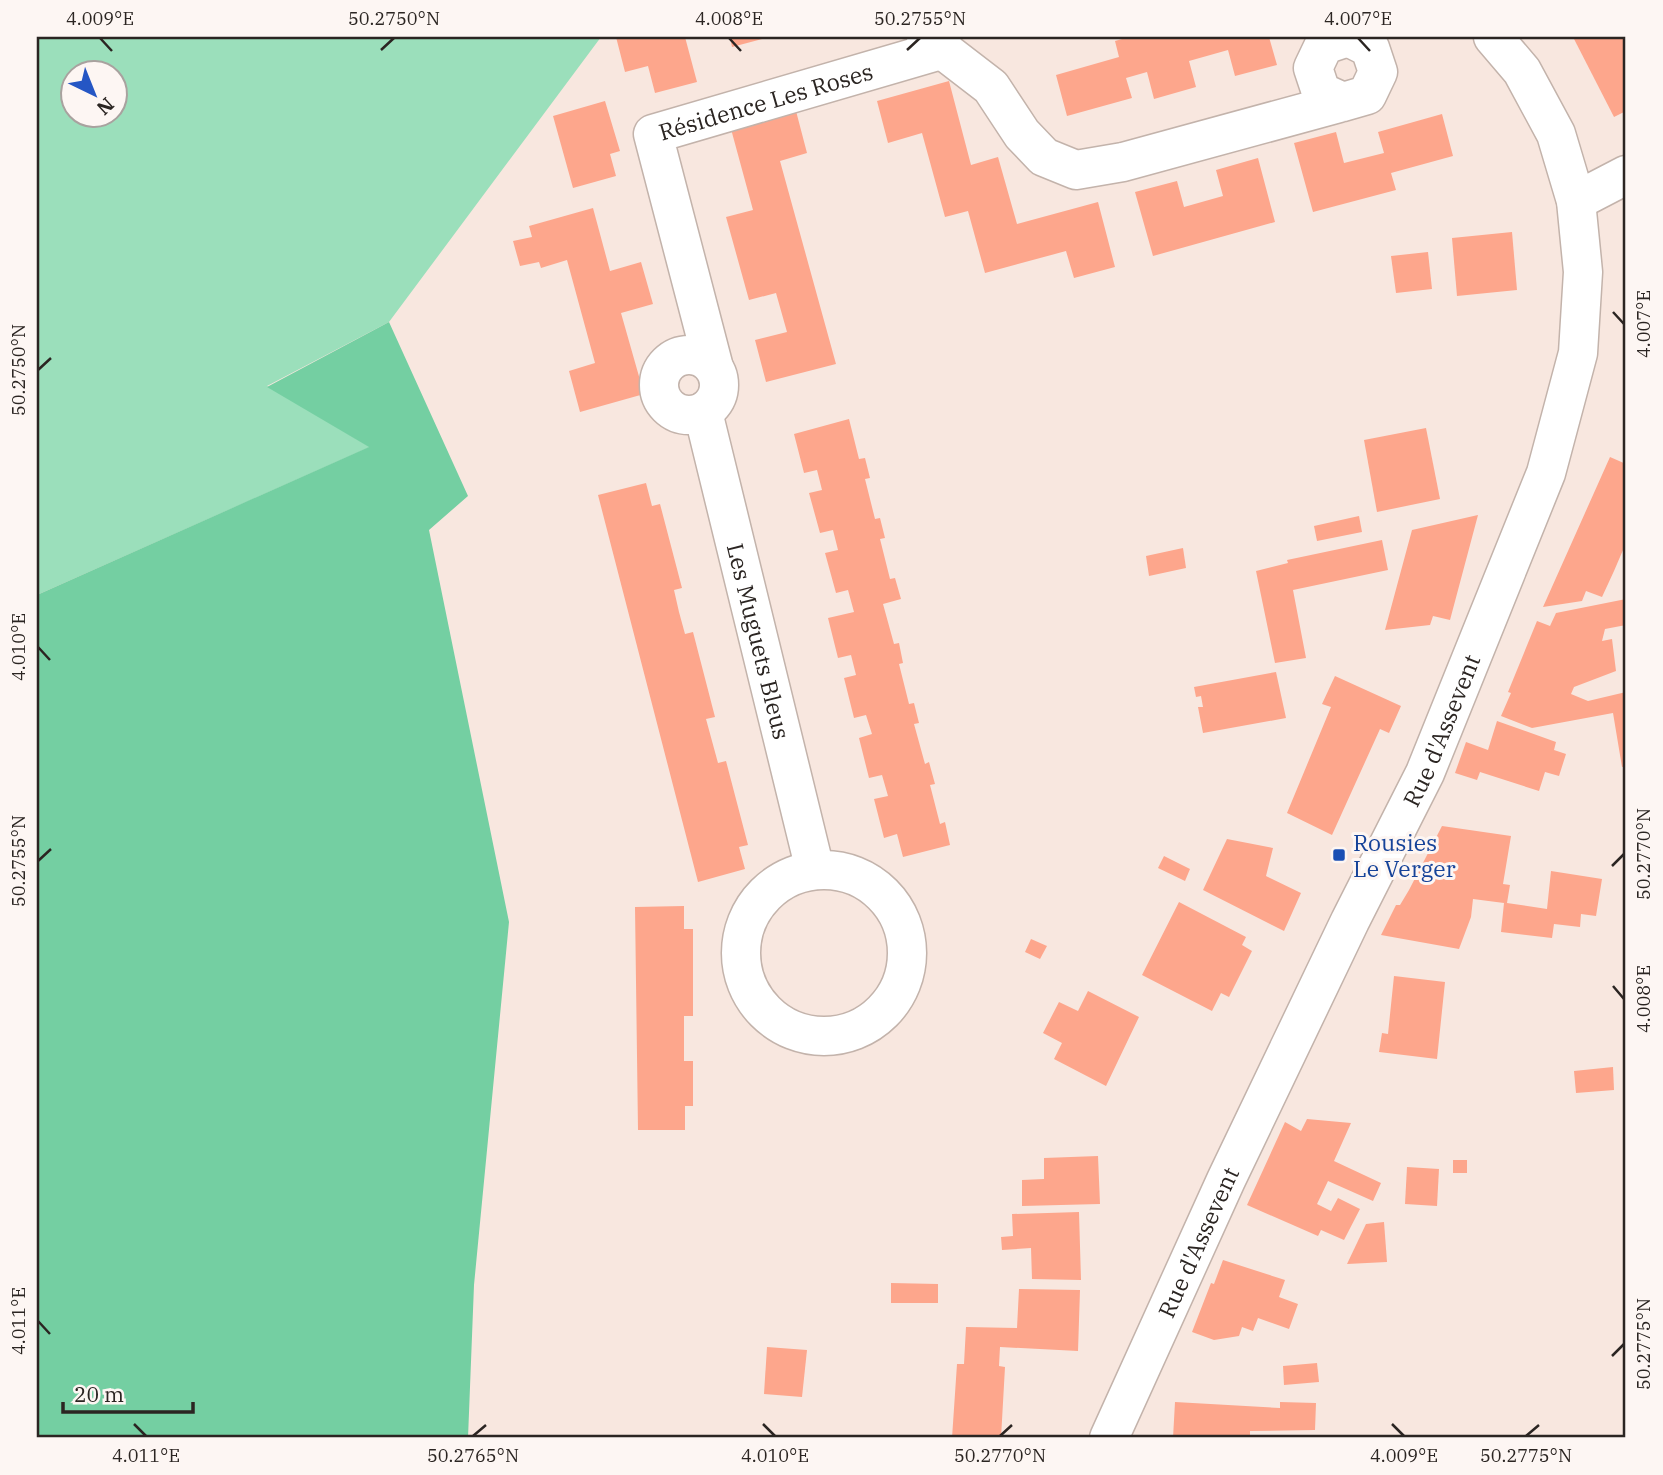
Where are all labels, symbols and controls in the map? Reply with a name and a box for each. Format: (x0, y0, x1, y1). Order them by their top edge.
text: 4.009°E (66, 7, 134, 30)
text: 50.2750°N (348, 7, 440, 30)
text: 4.008°E (695, 7, 763, 30)
text: 50.2755°N (874, 7, 966, 30)
text: 4.007°E (1324, 7, 1392, 30)
street label: Résidence Les Roses (655, 56, 876, 147)
north arrow (60, 60, 130, 130)
text: N (92, 93, 119, 120)
text: 4.007°E (1632, 290, 1655, 358)
text: 50.2750°N (7, 324, 30, 416)
street label: Les Muguets Bleus (721, 540, 797, 742)
text: 4.010°E (7, 613, 30, 681)
street label: Rue d'Assevent (1396, 650, 1486, 811)
text: 50.2770°N (1632, 808, 1655, 900)
text: 50.2755°N (7, 815, 30, 907)
place label: Rousies Le Verger (1353, 827, 1456, 883)
marker: Rousies Le Verger (1331, 847, 1347, 863)
text: 4.008°E (1632, 965, 1655, 1033)
street label: Rue d'Assevent (1151, 1162, 1245, 1322)
text: 4.011°E (7, 1287, 30, 1355)
text: 50.2775°N (1632, 1298, 1655, 1390)
scale bar (63, 1370, 192, 1414)
text: 20 m (74, 1380, 124, 1408)
text: 4.011°E (112, 1444, 180, 1467)
text: 50.2765°N (427, 1444, 519, 1467)
text: 4.010°E (741, 1444, 809, 1467)
text: 50.2770°N (954, 1444, 1046, 1467)
text: 4.009°E (1370, 1444, 1438, 1467)
text: 50.2775°N (1480, 1444, 1572, 1467)

